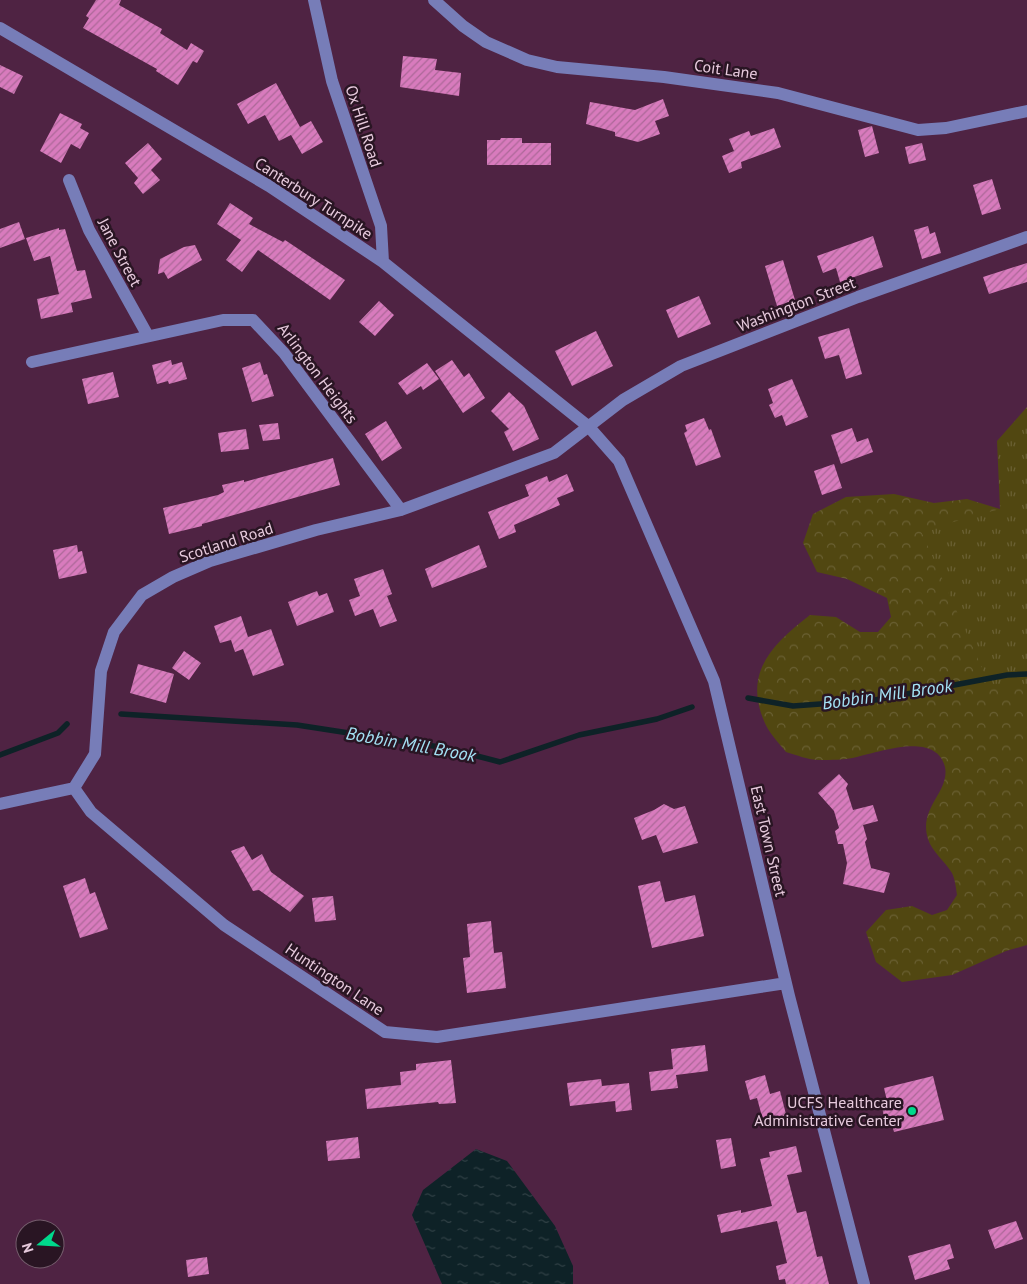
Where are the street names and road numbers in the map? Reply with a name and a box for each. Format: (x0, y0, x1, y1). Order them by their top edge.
street label: Coit Lane (693, 55, 759, 83)
street label: Ox Hill Road (341, 82, 387, 170)
street label: Canterbury Turnpike (251, 152, 377, 244)
street label: Jane Street (93, 213, 147, 290)
street label: Washington Street (734, 272, 859, 336)
street label: Arlington Heights (274, 319, 362, 427)
street label: Scotland Road (177, 517, 275, 567)
street label: East Town Street (747, 784, 792, 899)
street label: Huntington Lane (282, 939, 388, 1019)

